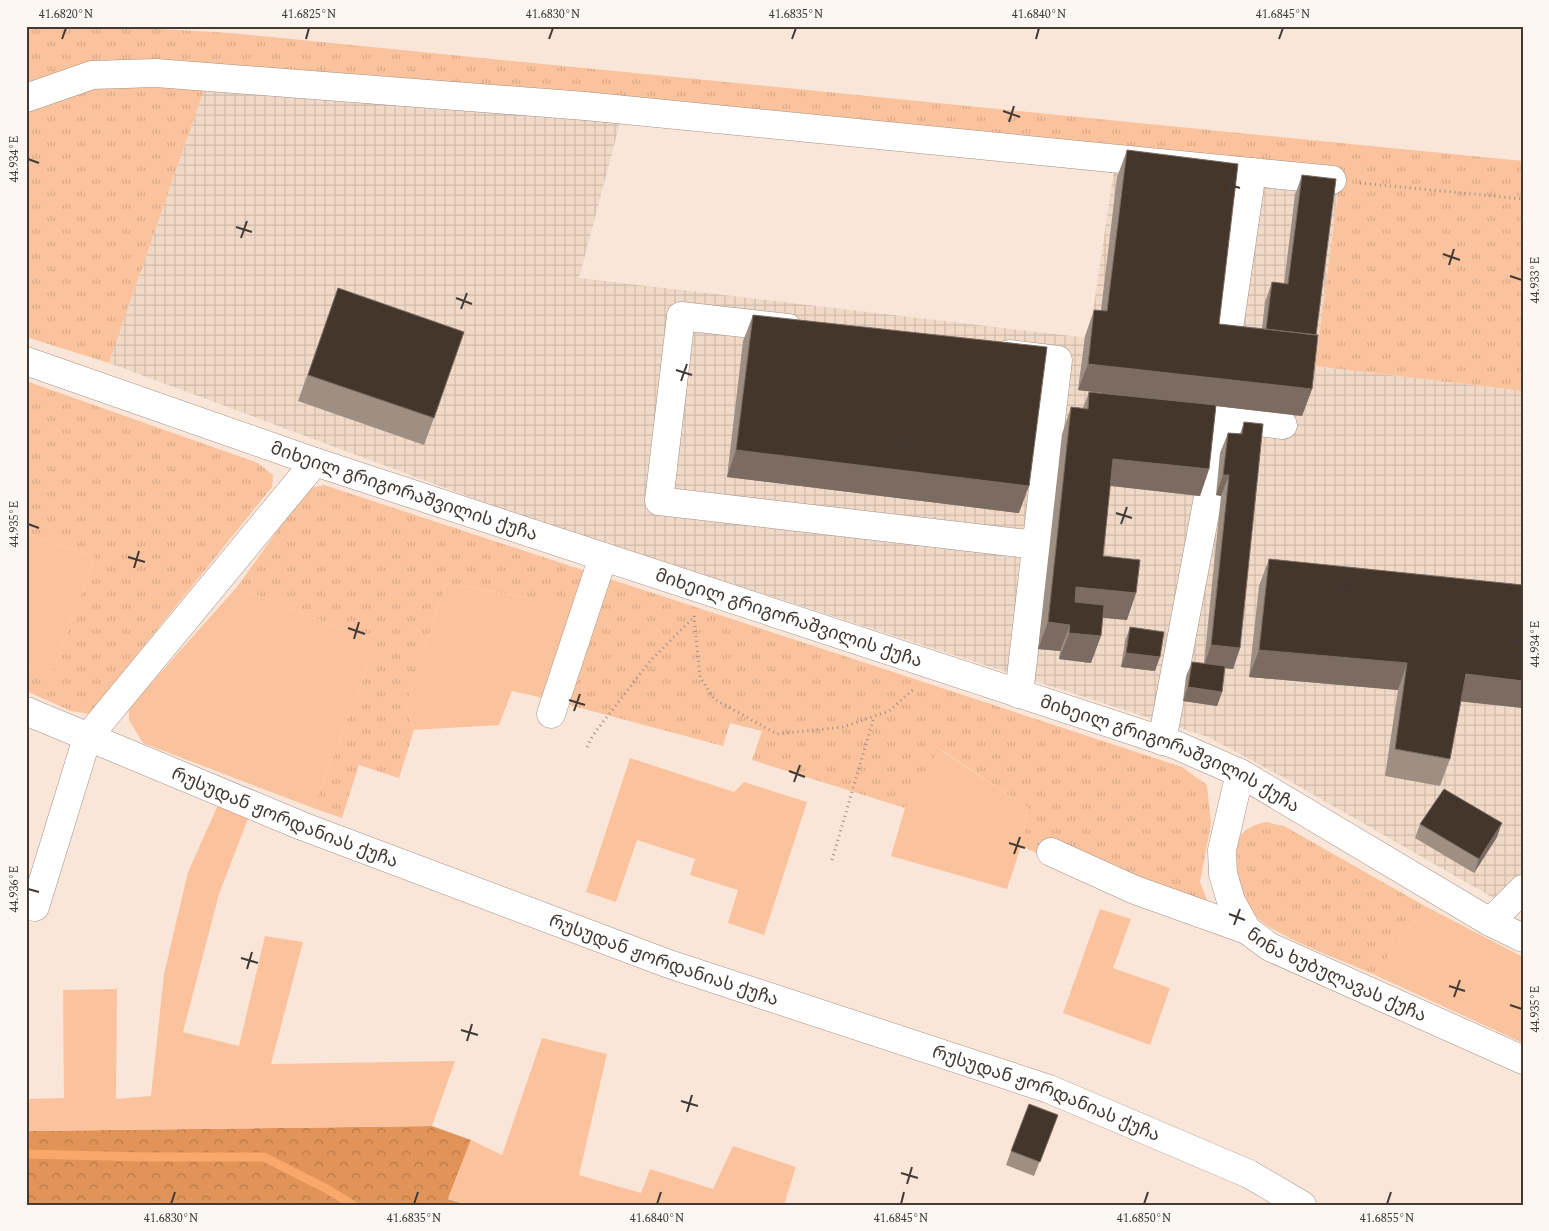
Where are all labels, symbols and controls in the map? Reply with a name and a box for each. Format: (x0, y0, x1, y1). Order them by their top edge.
text: 41.6820°N (39, 5, 93, 24)
text: 41.6825°N (282, 5, 336, 24)
text: 41.6830°N (526, 5, 580, 24)
text: 41.6835°N (769, 5, 823, 24)
text: 41.6840°N (1012, 5, 1066, 24)
text: 41.6845°N (1256, 5, 1310, 24)
text: 44.934°E (5, 136, 24, 182)
text: 44.933°E (1526, 257, 1545, 303)
street label: მიხეილ გრიგორაშვილის ქუჩა (267, 434, 541, 548)
text: 44.935°E (5, 501, 24, 547)
street label: მიხეილ გრიგორაშვილის ქუჩა (652, 561, 926, 674)
text: 44.934°E (1526, 621, 1545, 667)
street label: მიხეილ გრიგორაშვილის ქუჩა (1037, 688, 1305, 819)
street label: რუსუდან ჟორდანიას ქუჩა (168, 760, 402, 875)
text: 44.936°E (5, 866, 24, 912)
street label: რუსუდან ჟორდანიას ქუჩა (545, 907, 782, 1013)
street label: ნინა ხუბულავას ქუჩა (1241, 921, 1431, 1029)
text: 44.935°E (1526, 986, 1545, 1032)
street label: რუსუდან ჟორდანიას ქუჩა (929, 1038, 1165, 1148)
text: 41.6830°N (144, 1209, 198, 1228)
text: 41.6835°N (387, 1209, 441, 1228)
text: 41.6840°N (630, 1209, 684, 1228)
text: 41.6845°N (874, 1209, 928, 1228)
text: 41.6850°N (1117, 1209, 1171, 1228)
text: 41.6855°N (1360, 1209, 1414, 1228)

